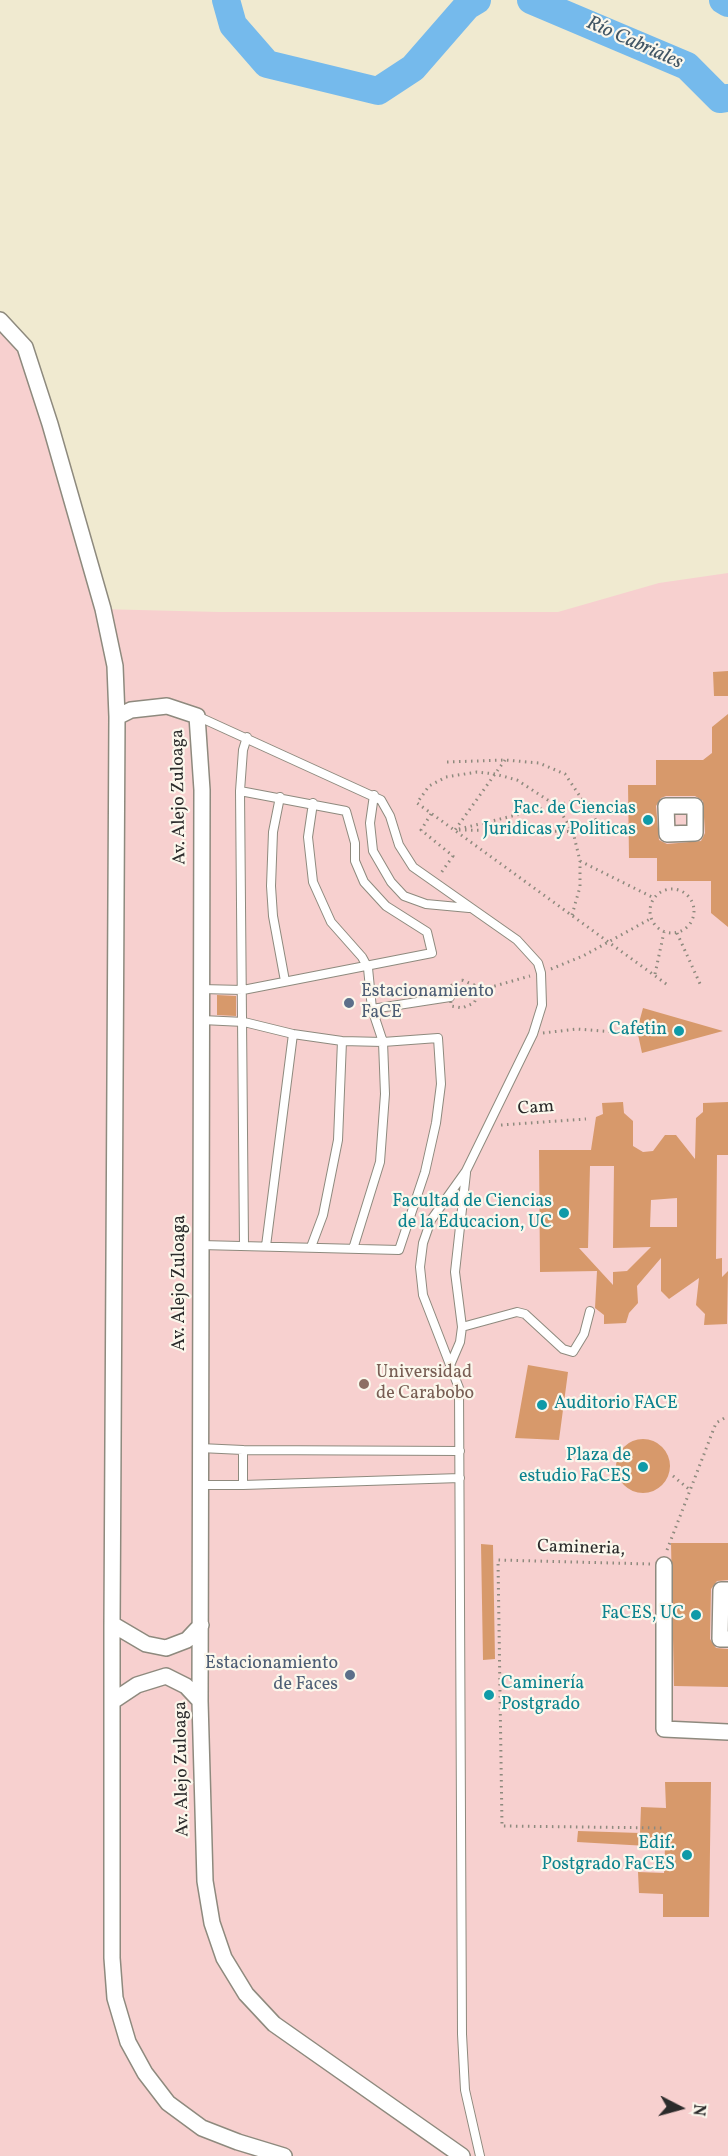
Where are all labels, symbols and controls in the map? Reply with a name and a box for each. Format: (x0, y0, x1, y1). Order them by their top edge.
water label: Río Cabriales (582, 12, 686, 76)
street label: Av. Alejo Zuloaga (168, 729, 192, 865)
place label: Fac. de Ciencias Juridicas y Politicas (483, 799, 636, 842)
marker: Fac. de Ciencias Juridicas y Politicas (641, 813, 655, 827)
place label: Estacionamiento FaCE (361, 982, 494, 1024)
marker: Estacionamiento FaCE (342, 996, 356, 1010)
place label: Cafetin (609, 1020, 667, 1042)
marker: Cafetin (672, 1024, 686, 1038)
street label: Cam (517, 1097, 555, 1121)
place label: Facultad de Ciencias de la Educacion, UC (392, 1192, 552, 1234)
marker: Facultad de Ciencias de la Educacion, UC (557, 1206, 571, 1220)
street label: Av. Alejo Zuloaga (170, 1215, 192, 1351)
place label: Universidad de Carabobo (376, 1363, 474, 1406)
marker: Universidad de Carabobo (357, 1377, 371, 1391)
place label: Auditorio FACE (554, 1394, 678, 1416)
marker: Auditorio FACE (535, 1398, 549, 1412)
place label: Plaza de estudio FaCES (519, 1446, 631, 1488)
marker: Plaza de estudio FaCES (636, 1460, 650, 1474)
street label: Camineria, (537, 1537, 625, 1561)
place label: FaCES, UC (601, 1604, 684, 1626)
marker: FaCES, UC (689, 1608, 703, 1622)
place label: Estacionamiento de Faces (205, 1654, 338, 1696)
marker: Estacionamiento de Faces (343, 1668, 357, 1682)
place label: Caminería Postgrado (501, 1674, 584, 1716)
marker: Caminería Postgrado (482, 1688, 496, 1702)
street label: Av. Alejo Zuloaga (171, 1701, 195, 1837)
place label: Edif. Postgrado FaCES (542, 1834, 675, 1876)
marker: Edif. Postgrado FaCES (680, 1848, 694, 1862)
north arrow (650, 2078, 710, 2138)
text: N (686, 2103, 709, 2117)

